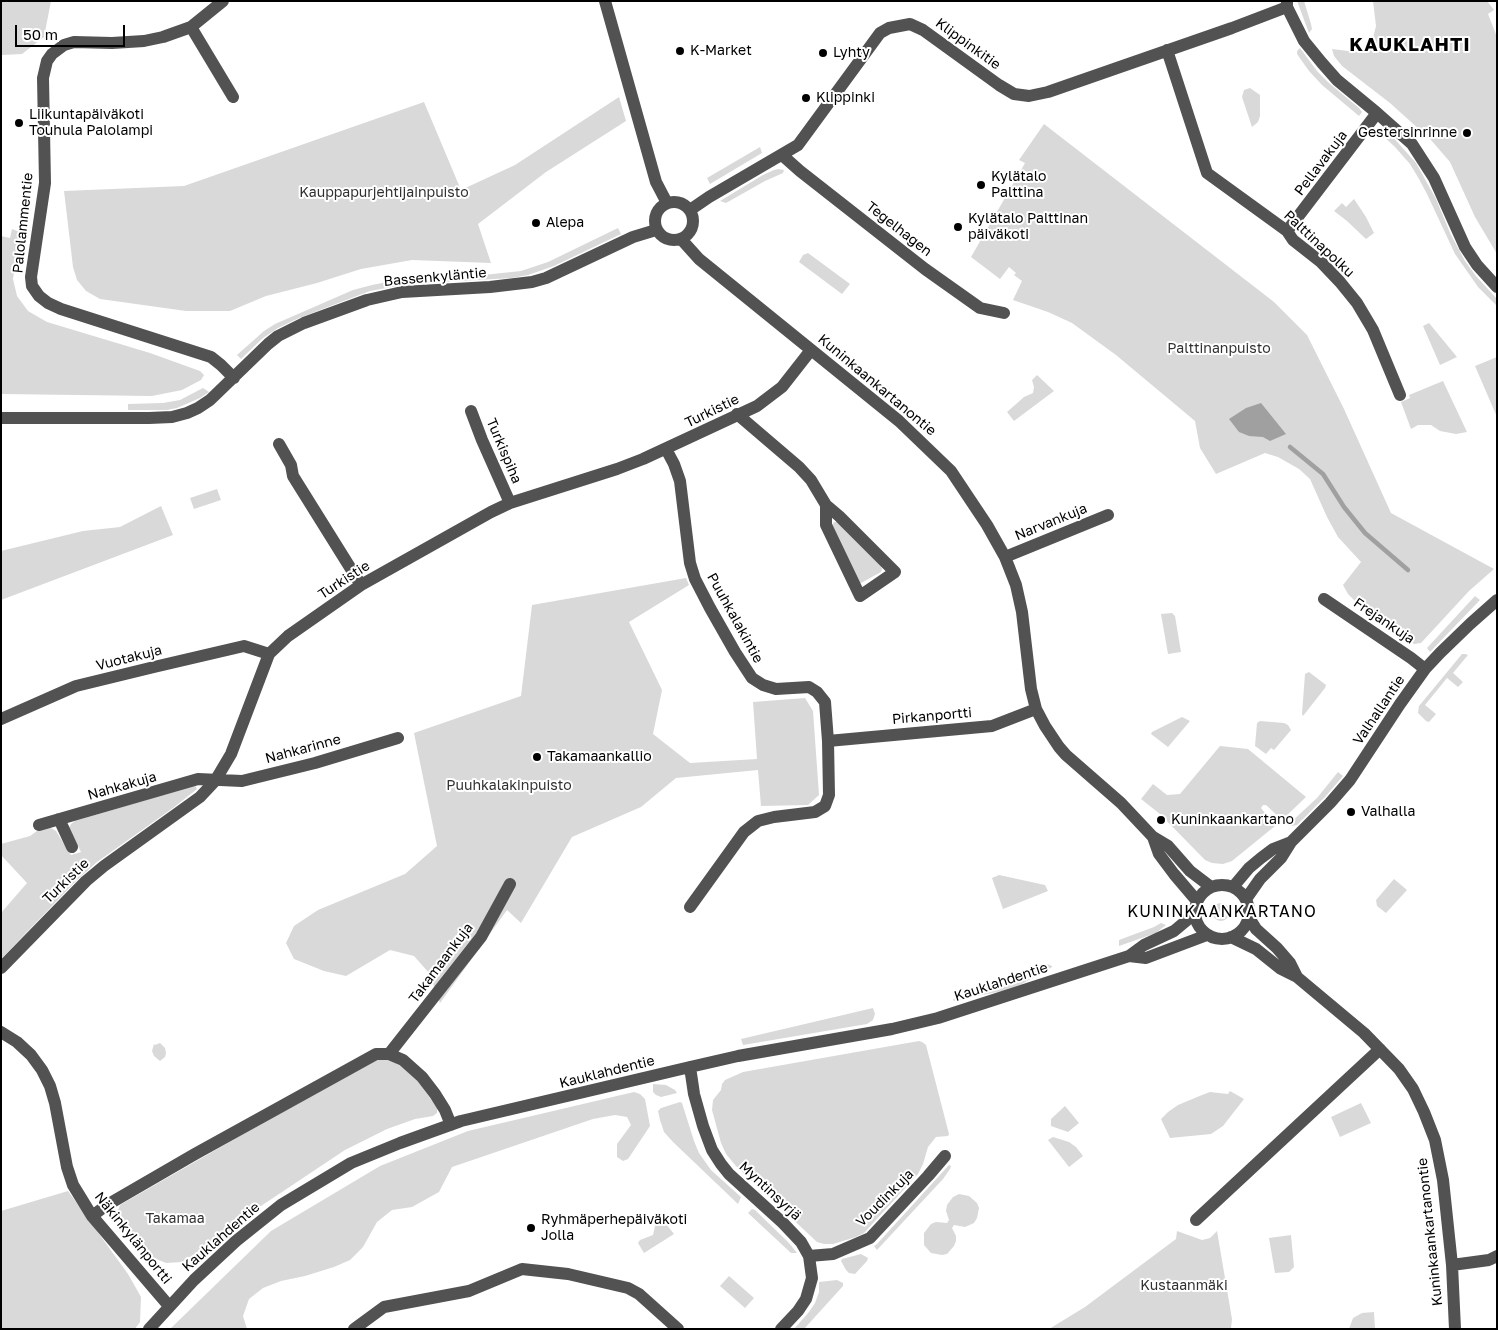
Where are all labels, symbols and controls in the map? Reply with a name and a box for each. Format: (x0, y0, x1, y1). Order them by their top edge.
scale bar (18, 15, 128, 47)
street label: Klippinkitie (932, 15, 1004, 73)
text: 50 m (23, 25, 58, 43)
district label: KAUKLAHTI (1348, 34, 1472, 56)
place label: K-Market (690, 43, 752, 59)
marker: K-Market (674, 45, 686, 57)
place label: Lyhty (833, 45, 870, 61)
marker: Lyhty (817, 47, 829, 59)
place label: Klippinki (816, 90, 875, 106)
marker: Klippinki (800, 92, 812, 104)
place label: Liikuntapäiväkoti Touhula Palolampi (29, 107, 153, 140)
marker: Liikuntapäiväkoti Touhula Palolampi (13, 117, 25, 129)
place label: Gestersinrinne (1358, 125, 1457, 141)
street label: Pellavakuja (1291, 127, 1351, 199)
marker: Gestersinrinne (1461, 127, 1473, 139)
place label: Kylätalo Palttina (991, 169, 1046, 202)
street label: Palolammentie (9, 172, 37, 274)
marker: Kylätalo Palttina (975, 179, 987, 191)
park label: Kauppapurjehtijainpuisto (299, 185, 469, 201)
street label: Tegelhagen (863, 198, 935, 260)
street label: Palttinapolku (1280, 207, 1358, 281)
place label: Kylätalo Palttinan päiväkoti (968, 211, 1088, 243)
place label: Alepa (546, 215, 584, 231)
marker: Alepa (530, 217, 542, 229)
marker: Kylätalo Palttinan päiväkoti (952, 221, 964, 233)
street label: Bassenkyläntie (383, 264, 487, 290)
street label: Kuninkaankartanontie (815, 331, 939, 439)
park label: Palttinanpuisto (1167, 341, 1271, 357)
street label: Turkistie (682, 391, 742, 431)
street label: Turkispiha (483, 416, 525, 486)
street label: Narvankuja (1012, 500, 1090, 544)
street label: Turkistie (315, 557, 373, 603)
street label: Puuhkalakintie (703, 570, 767, 666)
street label: Frejankuja (1350, 594, 1418, 648)
street label: Vuotakuja (94, 642, 164, 674)
street label: Valhallantie (1350, 672, 1408, 748)
street label: Pirkanportti (891, 704, 973, 728)
street label: Nahkarinne (263, 731, 343, 767)
place label: Takamaankallio (547, 749, 652, 765)
marker: Takamaankallio (531, 751, 543, 763)
street label: Nahkakuja (86, 768, 158, 804)
park label: Puuhkalakinpuisto (446, 778, 572, 794)
place label: Valhalla (1361, 804, 1415, 820)
marker: Valhalla (1345, 806, 1357, 818)
place label: Kuninkaankartano (1171, 812, 1294, 828)
marker: Kuninkaankartano (1155, 814, 1167, 826)
street label: Turkistie (39, 855, 93, 907)
district label: KUNINKAANKARTANO (1125, 902, 1319, 922)
street label: Takamaankuja (405, 920, 477, 1006)
street label: Kauklahdentie (952, 959, 1050, 1005)
street label: Kauklahdentie (558, 1052, 656, 1092)
street label: Kuninkaankartanontie (1414, 1157, 1446, 1307)
street label: Myntinsyrjä (735, 1158, 805, 1224)
street label: Voudinkuja (853, 1166, 917, 1230)
street label: Näkinkylänportti (91, 1189, 175, 1287)
street label: Kauklahdentie (179, 1199, 263, 1275)
park label: Takamaa (145, 1211, 205, 1227)
place label: Ryhmäperhepäiväkoti Jolla (541, 1212, 687, 1244)
marker: Ryhmäperhepäiväkoti Jolla (525, 1222, 537, 1234)
park label: Kustaanmäki (1140, 1278, 1228, 1294)

